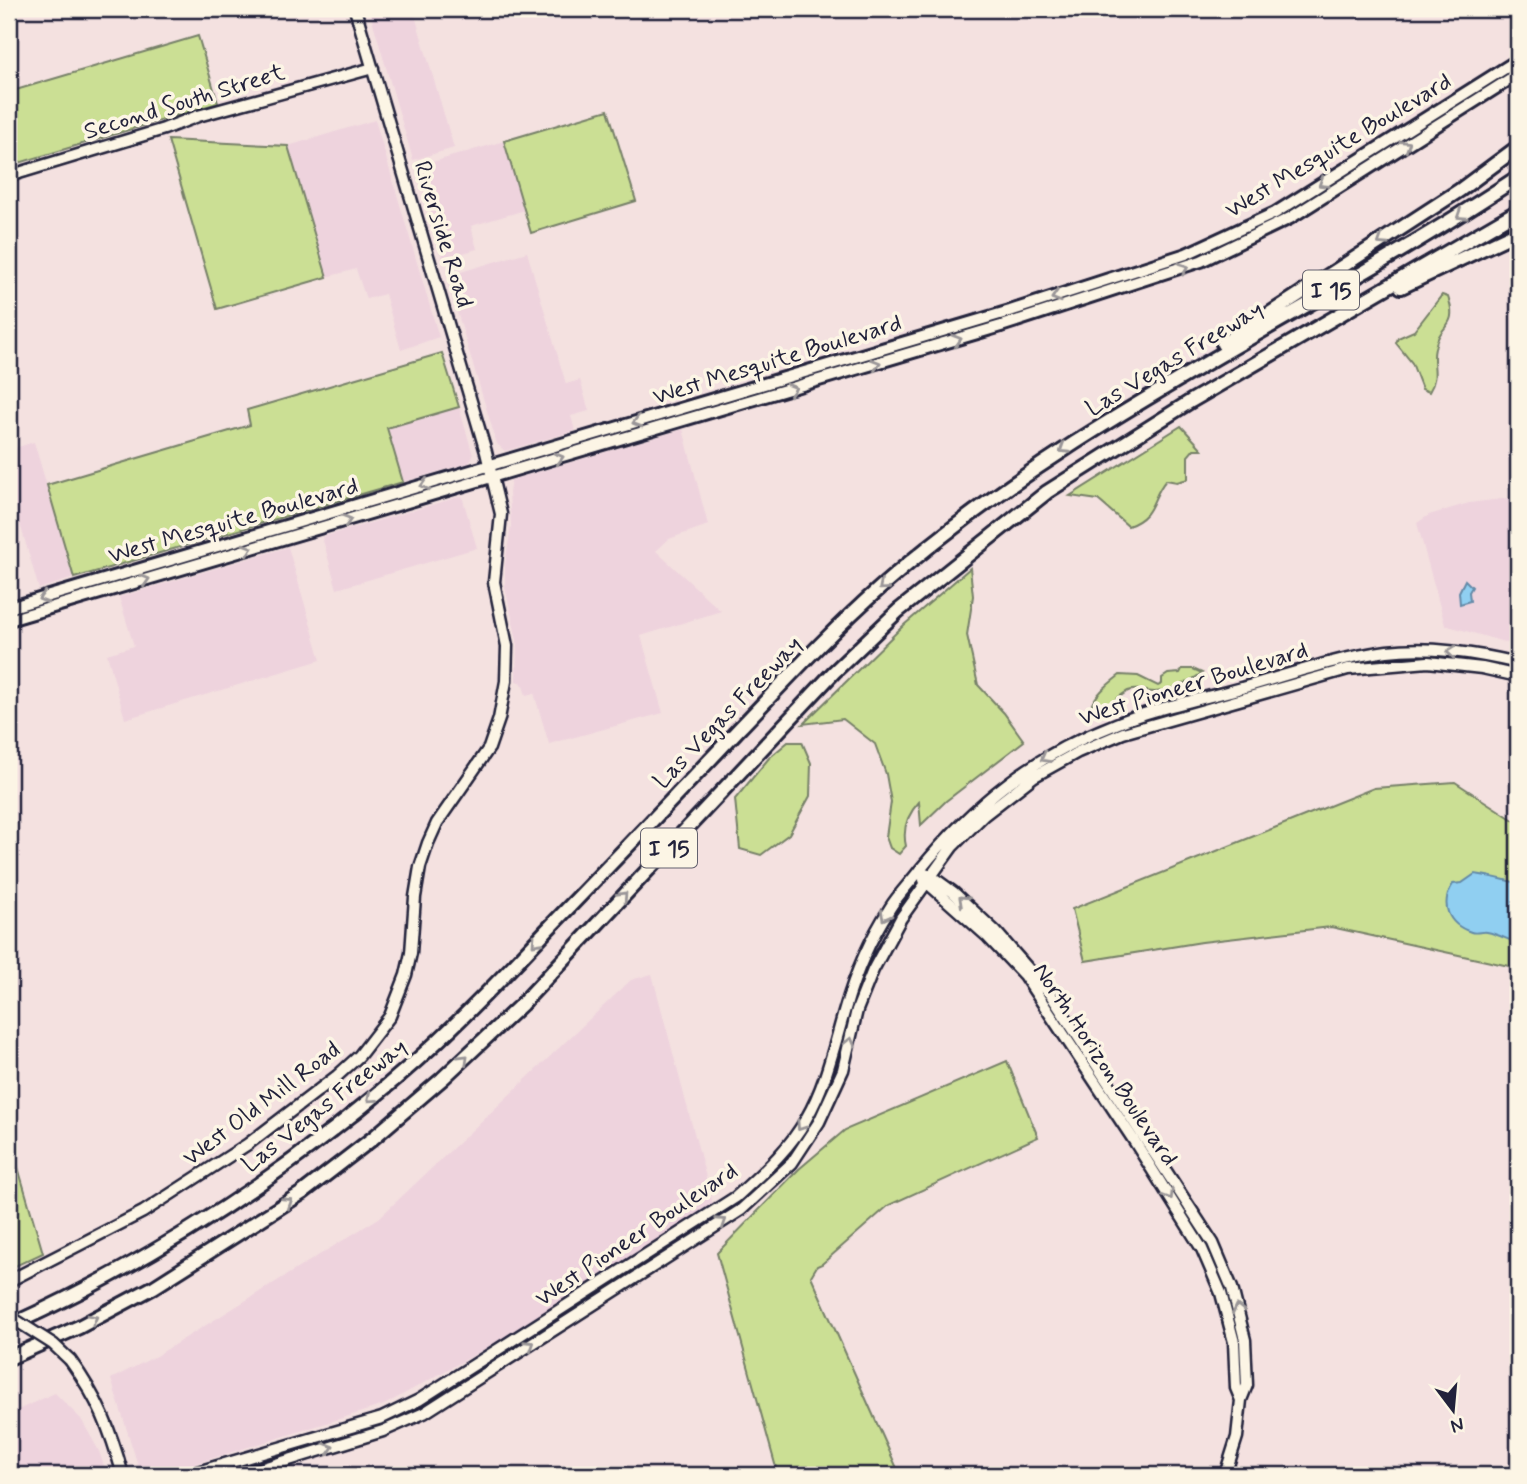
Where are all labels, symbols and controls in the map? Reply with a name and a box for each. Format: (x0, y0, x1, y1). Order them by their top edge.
street label: Second South Street (80, 57, 289, 148)
street label: West Mesquite Boulevard (1220, 66, 1458, 226)
one-way arrow (1399, 140, 1412, 153)
street label: Riverside Road (406, 157, 480, 312)
one-way arrow (1318, 175, 1331, 187)
one-way arrow (1456, 206, 1469, 219)
one-way arrow (1377, 233, 1390, 245)
one-way arrow (1178, 262, 1190, 276)
road number: I 15 (1303, 270, 1359, 310)
one-way arrow (1050, 288, 1062, 303)
street label: Las Vegas Freeway (1080, 294, 1269, 424)
street label: West Mesquite Boulevard (649, 308, 906, 413)
one-way arrow (950, 333, 962, 348)
one-way arrow (869, 357, 881, 372)
one-way arrow (786, 382, 798, 397)
one-way arrow (632, 414, 644, 429)
one-way arrow (1059, 441, 1072, 454)
one-way arrow (553, 451, 565, 466)
street label: West Mesquite Boulevard (105, 471, 362, 572)
one-way arrow (419, 476, 431, 491)
one-way arrow (341, 514, 353, 529)
one-way arrow (242, 543, 254, 558)
one-way arrow (139, 574, 151, 589)
one-way arrow (878, 578, 891, 590)
one-way arrow (37, 589, 49, 604)
street label: Las Vegas Freeway (647, 630, 809, 796)
street label: West Pioneer Boulevard (1075, 635, 1312, 734)
one-way arrow (1445, 645, 1456, 660)
one-way arrow (1040, 750, 1053, 763)
road number: I 15 (641, 828, 697, 868)
one-way arrow (615, 891, 628, 904)
one-way arrow (958, 896, 971, 909)
one-way arrow (880, 909, 893, 922)
one-way arrow (531, 934, 544, 947)
street label: North Horizon Boulevard (1025, 957, 1184, 1173)
street label: Las Vegas Freeway (236, 1032, 414, 1180)
street label: West Old Mill Road (177, 1035, 347, 1174)
one-way arrow (841, 1036, 856, 1048)
one-way arrow (456, 1054, 469, 1067)
one-way arrow (366, 1090, 379, 1103)
one-way arrow (796, 1118, 809, 1131)
street label: West Pioneer Boulevard (530, 1156, 744, 1315)
one-way arrow (1160, 1188, 1173, 1201)
one-way arrow (280, 1198, 293, 1211)
one-way arrow (714, 1218, 727, 1231)
one-way arrow (1231, 1303, 1246, 1315)
one-way arrow (86, 1314, 98, 1327)
one-way arrow (522, 1341, 535, 1353)
north arrow (1418, 1376, 1488, 1446)
text: N (1448, 1411, 1467, 1439)
one-way arrow (322, 1442, 335, 1456)

